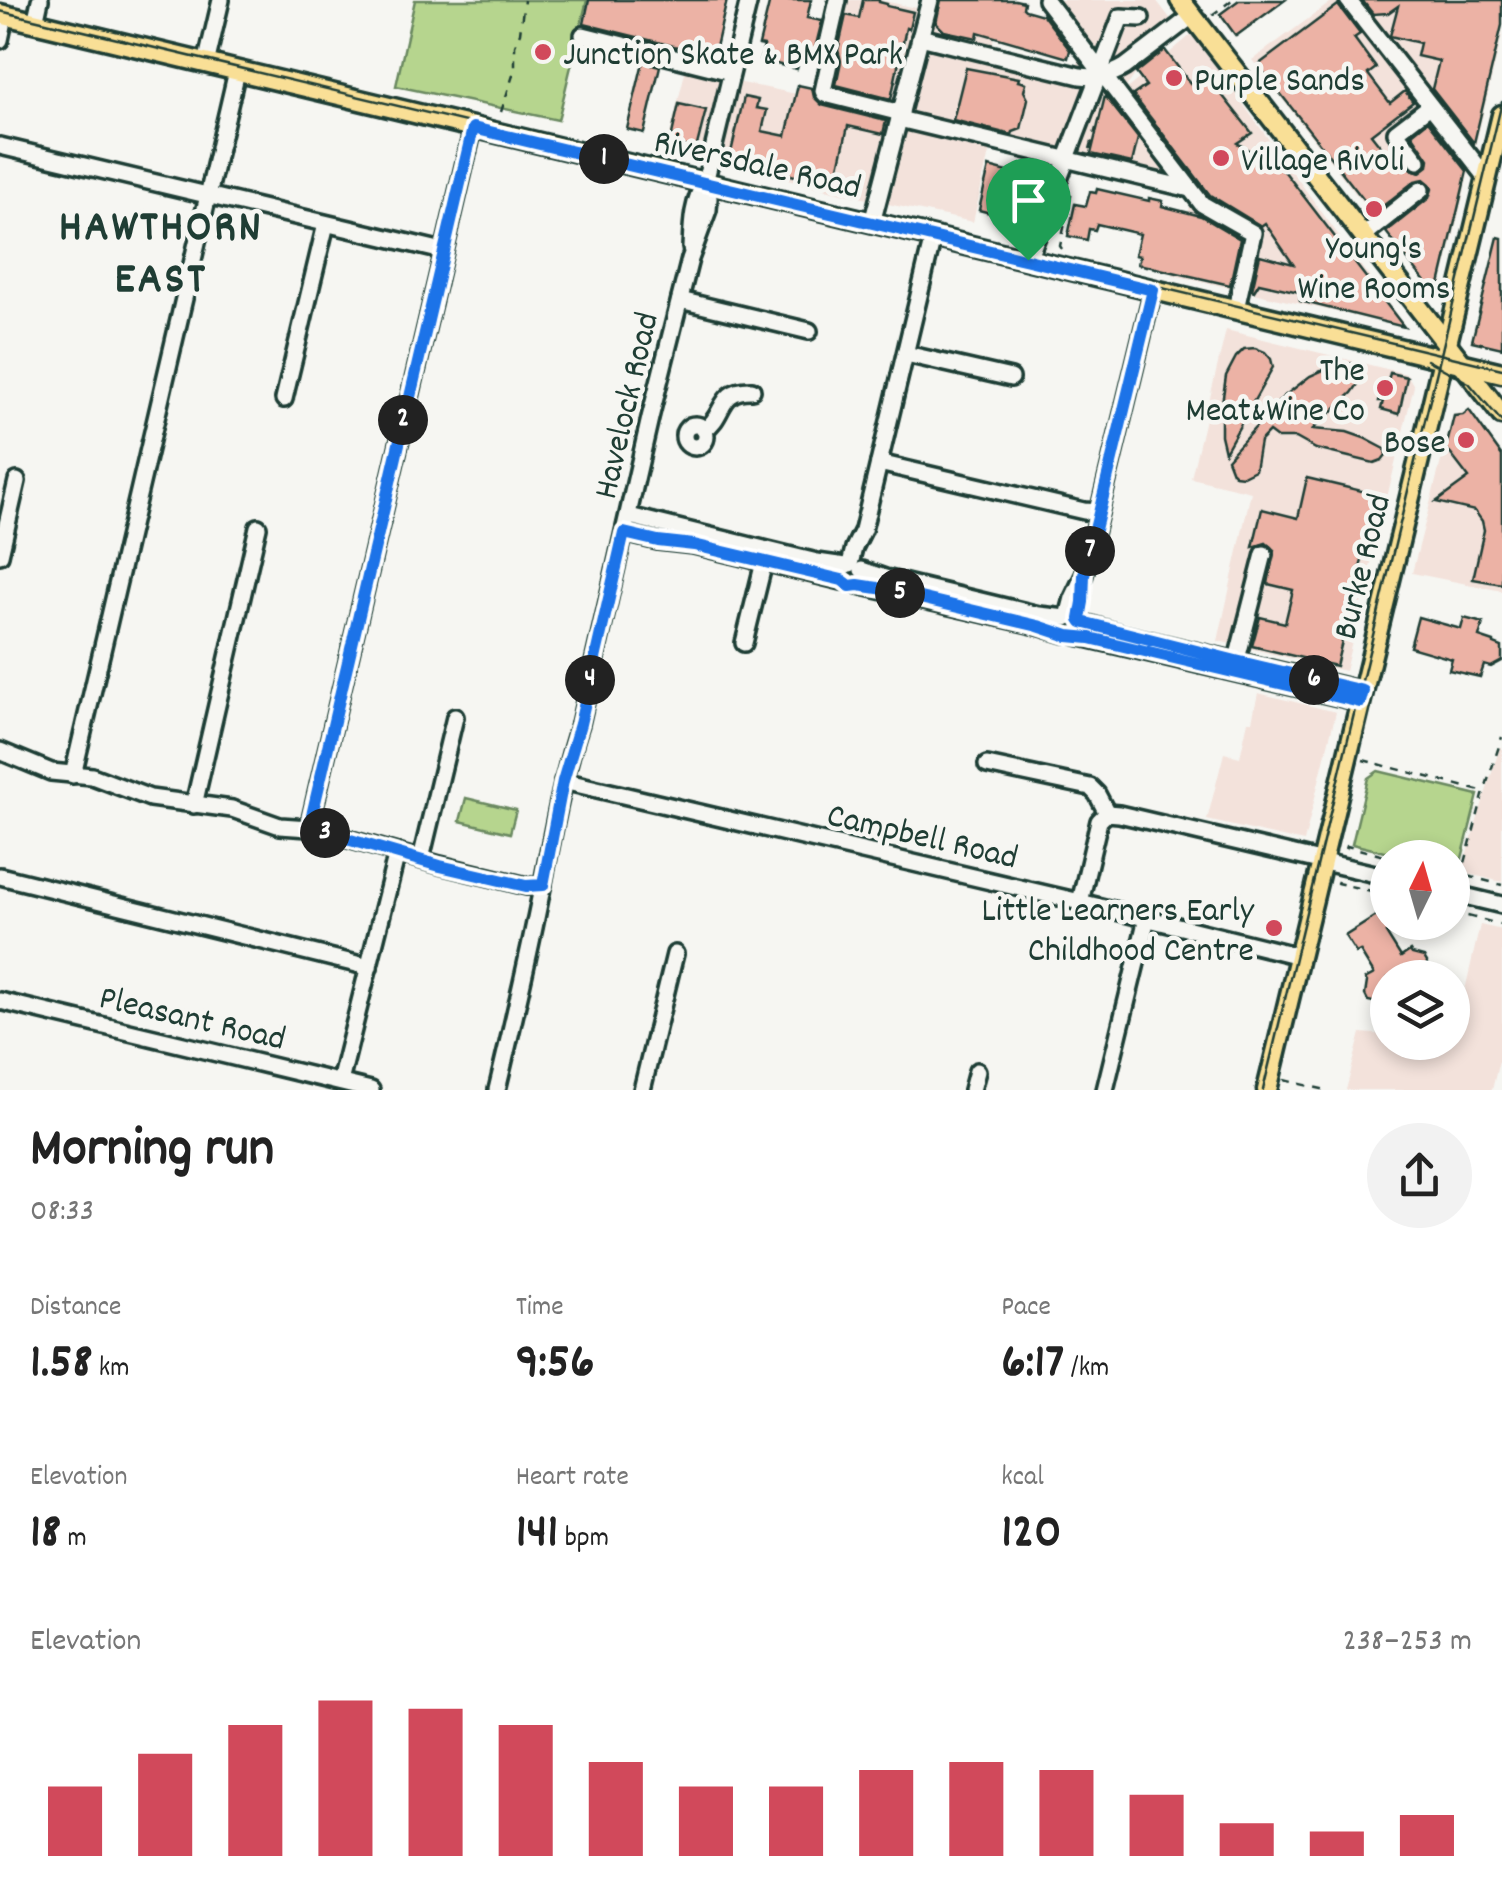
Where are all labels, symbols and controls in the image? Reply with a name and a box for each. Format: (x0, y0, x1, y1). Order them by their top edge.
place label: Junction Skate & BMX Park (563, 32, 903, 82)
marker: Junction Skate & BMX Park (532, 41, 554, 63)
place label: Purple Sands (1194, 58, 1365, 108)
marker: Purple Sands (1163, 67, 1185, 89)
street label: Riversdale Road (648, 119, 865, 215)
pin: 1 (579, 134, 629, 184)
place label: Village Rivoli (1241, 138, 1404, 188)
text: 1 (601, 139, 607, 179)
marker: Village Rivoli (1210, 147, 1232, 169)
pin (986, 158, 1071, 261)
icon: arrive (1001, 173, 1056, 228)
district label: HAWTHORN EAST (59, 198, 263, 314)
marker: Young's Wine Rooms (1363, 198, 1385, 220)
place label: Young's Wine Rooms (1297, 226, 1451, 316)
street label: Havelock Road (583, 308, 675, 504)
place label: The Meat&Wine Co (1185, 348, 1365, 438)
marker: The Meat&Wine Co (1374, 377, 1396, 399)
pin: 2 (378, 395, 428, 445)
text: 2 (397, 400, 409, 440)
place label: Bose (1384, 420, 1446, 470)
marker: Bose (1455, 429, 1477, 451)
street label: Burke Road (1323, 489, 1407, 645)
pin: 7 (1065, 526, 1115, 576)
text: 7 (1085, 531, 1095, 571)
pin: 5 (875, 568, 925, 618)
text: 5 (894, 573, 906, 613)
pin: 4 (565, 655, 615, 705)
pin: 6 (1289, 655, 1339, 705)
text: 4 (584, 660, 596, 700)
text: 6 (1307, 660, 1321, 700)
street label: Campbell Road (821, 793, 1022, 885)
pin: 3 (300, 808, 350, 858)
text: 3 (319, 813, 331, 853)
north arrow (1370, 840, 1470, 940)
map controls (1370, 840, 1470, 1060)
place label: Little Learners Early Childhood Centre (981, 888, 1255, 978)
marker: Little Learners Early Childhood Centre (1263, 917, 1285, 939)
button: layers (1370, 960, 1470, 1060)
street label: Pleasant Road (94, 975, 290, 1067)
text: Morning run (30, 1113, 274, 1192)
button: share (1367, 1123, 1472, 1228)
text: 08:33 (30, 1190, 94, 1236)
text: Distance (30, 1289, 121, 1329)
text: Time (516, 1289, 564, 1329)
text: Pace (1001, 1289, 1051, 1329)
text: 1.58 (30, 1329, 92, 1401)
text: 9:56 (516, 1329, 595, 1401)
text: 6:17 (1001, 1329, 1064, 1401)
text: km (92, 1350, 130, 1390)
text: /km (1064, 1350, 1109, 1390)
text: Elevation (30, 1459, 127, 1499)
text: Heart rate (516, 1459, 629, 1499)
text: kcal (1001, 1459, 1044, 1499)
text: 18 (30, 1499, 61, 1571)
text: 141 (516, 1499, 558, 1571)
text: 120 (1001, 1499, 1061, 1571)
text: m (61, 1520, 87, 1560)
text: bpm (558, 1520, 609, 1560)
text: Elevation (30, 1620, 141, 1666)
text: 238–253 m (1343, 1620, 1472, 1666)

